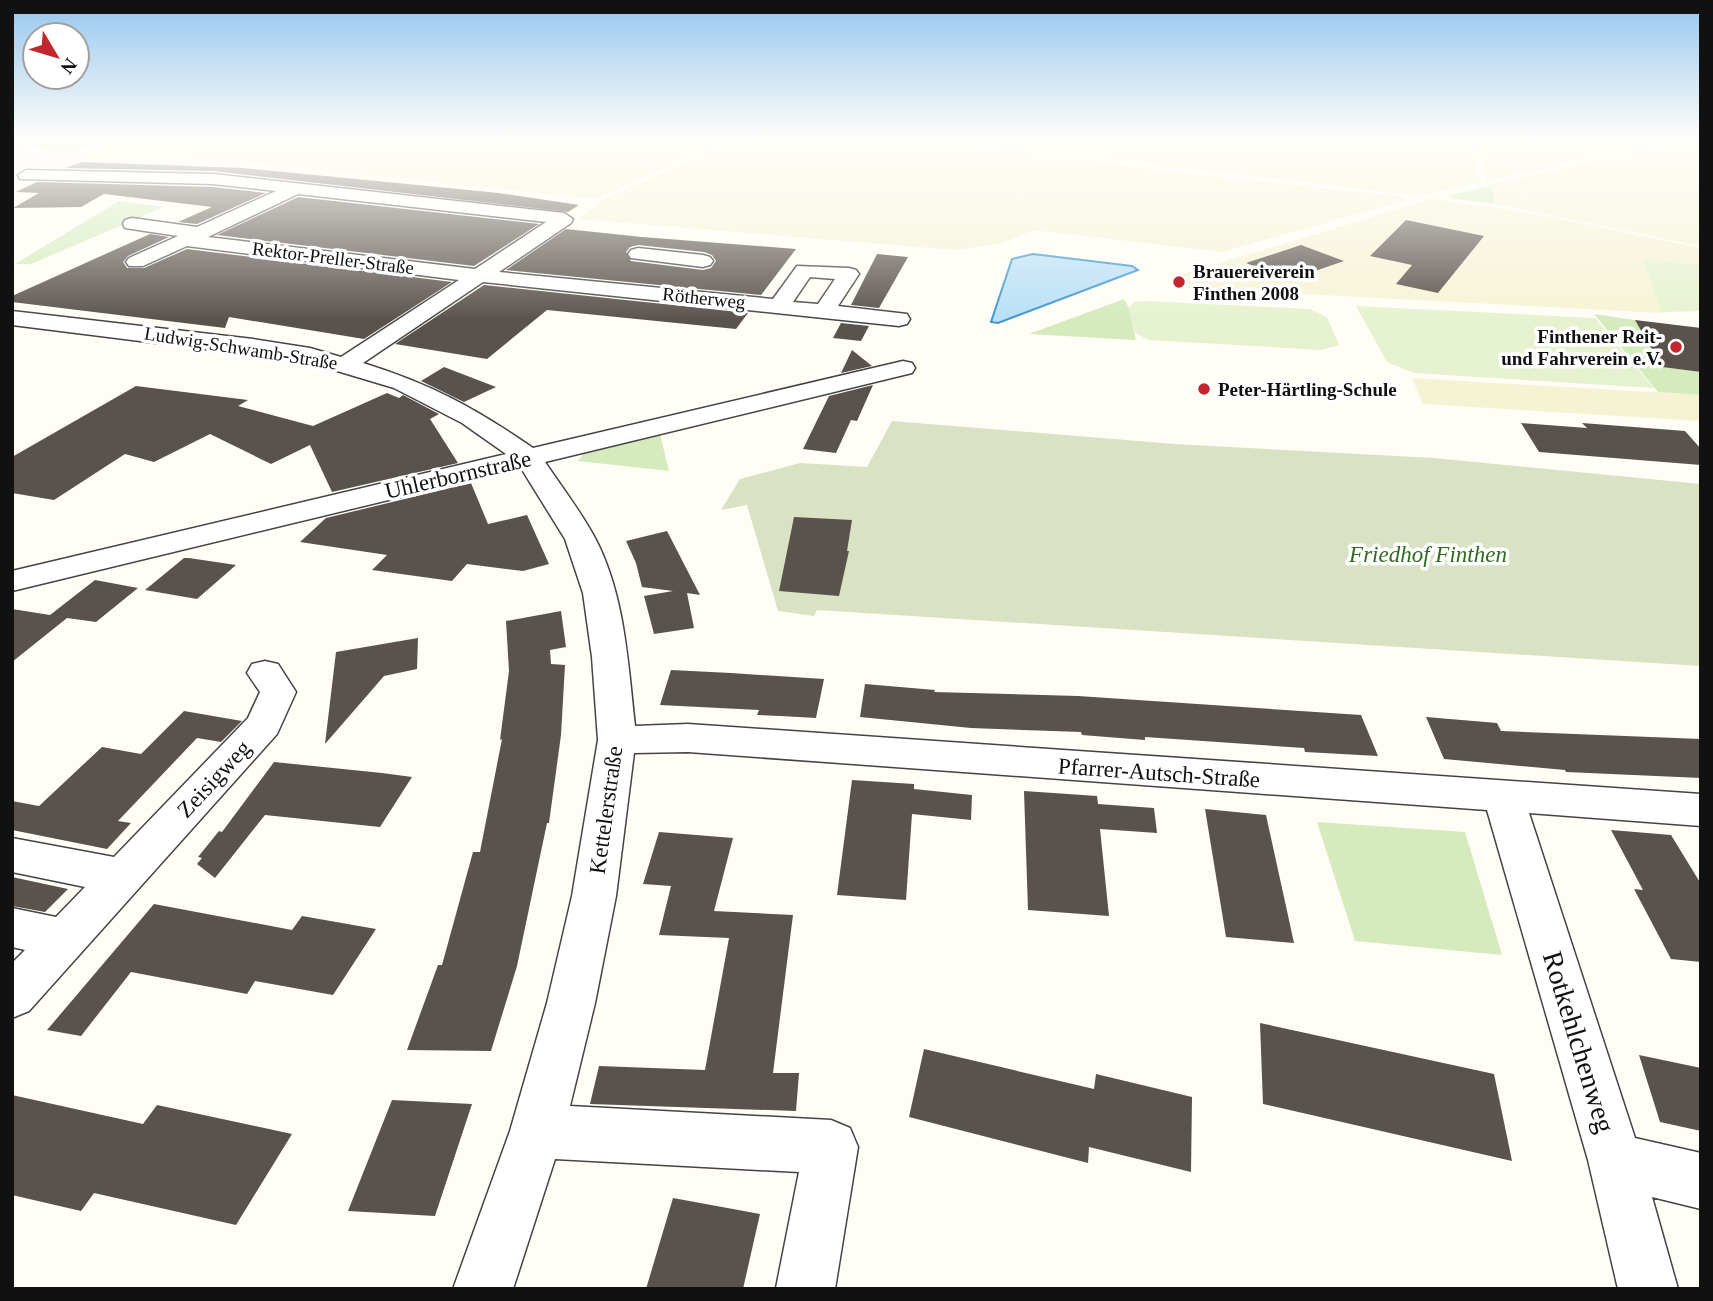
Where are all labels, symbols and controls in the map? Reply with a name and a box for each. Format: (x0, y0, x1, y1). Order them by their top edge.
north arrow (21, 21, 91, 91)
text: N (56, 54, 82, 78)
street label: Rektor-Preller-Straße (251, 238, 415, 278)
place label: Brauereiverein Finthen 2008 (1193, 261, 1315, 304)
marker: Brauereiverein Finthen 2008 (1171, 274, 1187, 290)
street label: Rötherweg (661, 283, 747, 313)
street label: Ludwig-Schwamb-Straße (143, 322, 339, 374)
place label: Finthener Reit- und Fahrverein e.V. (1501, 326, 1662, 369)
marker: Finthener Reit- und Fahrverein e.V. (1668, 339, 1684, 355)
place label: Peter-Härtling-Schule (1218, 379, 1397, 400)
marker: Peter-Härtling-Schule (1196, 381, 1212, 397)
street label: Uhlerbornstraße (382, 446, 534, 504)
park label: Friedhof Finthen (1348, 542, 1507, 567)
street label: Zeisigweg (172, 735, 256, 823)
street label: Kettelerstraße (585, 744, 627, 876)
street label: Pfarrer-Autsch-Straße (1057, 753, 1261, 793)
street label: Rotkehlchenweg (1537, 947, 1621, 1137)

